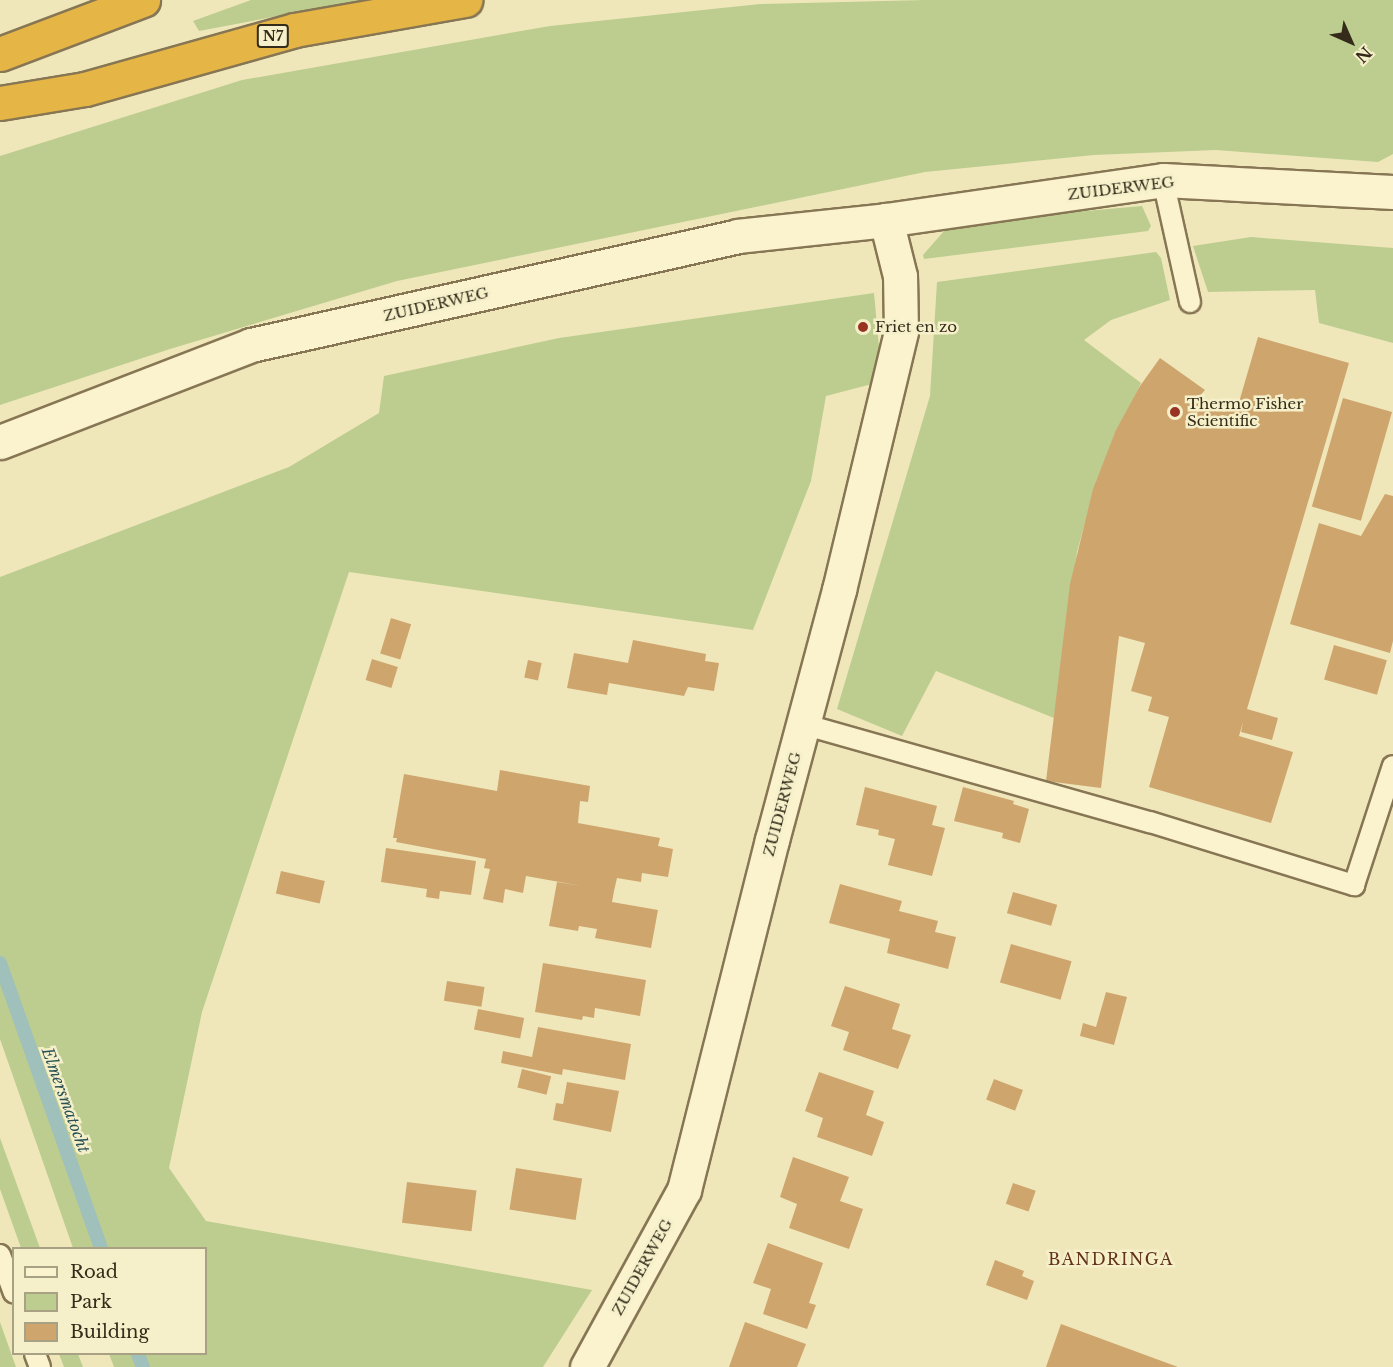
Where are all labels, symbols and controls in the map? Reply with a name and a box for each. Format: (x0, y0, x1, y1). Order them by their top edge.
north arrow (1321, 12, 1381, 72)
road number: N7 (256, 25, 290, 47)
text: N (1351, 42, 1376, 67)
street label: ZUIDERWEG (1067, 173, 1175, 203)
street label: ZUIDERWEG (382, 283, 490, 325)
place label: Friet en zo (875, 318, 957, 336)
marker: Friet en zo (856, 320, 870, 334)
place label: Thermo Fisher Scientific (1187, 394, 1303, 429)
marker: Thermo Fisher Scientific (1168, 405, 1182, 419)
street label: ZUIDERWEG (759, 750, 805, 858)
water label: Elmersmatocht (38, 1045, 94, 1155)
street label: ZUIDERWEG (608, 1216, 676, 1318)
legend (12, 1247, 207, 1355)
district label: BANDRINGA (1048, 1249, 1174, 1269)
text: Road (70, 1261, 118, 1283)
text: Park (70, 1291, 112, 1313)
text: Building (70, 1321, 149, 1343)

